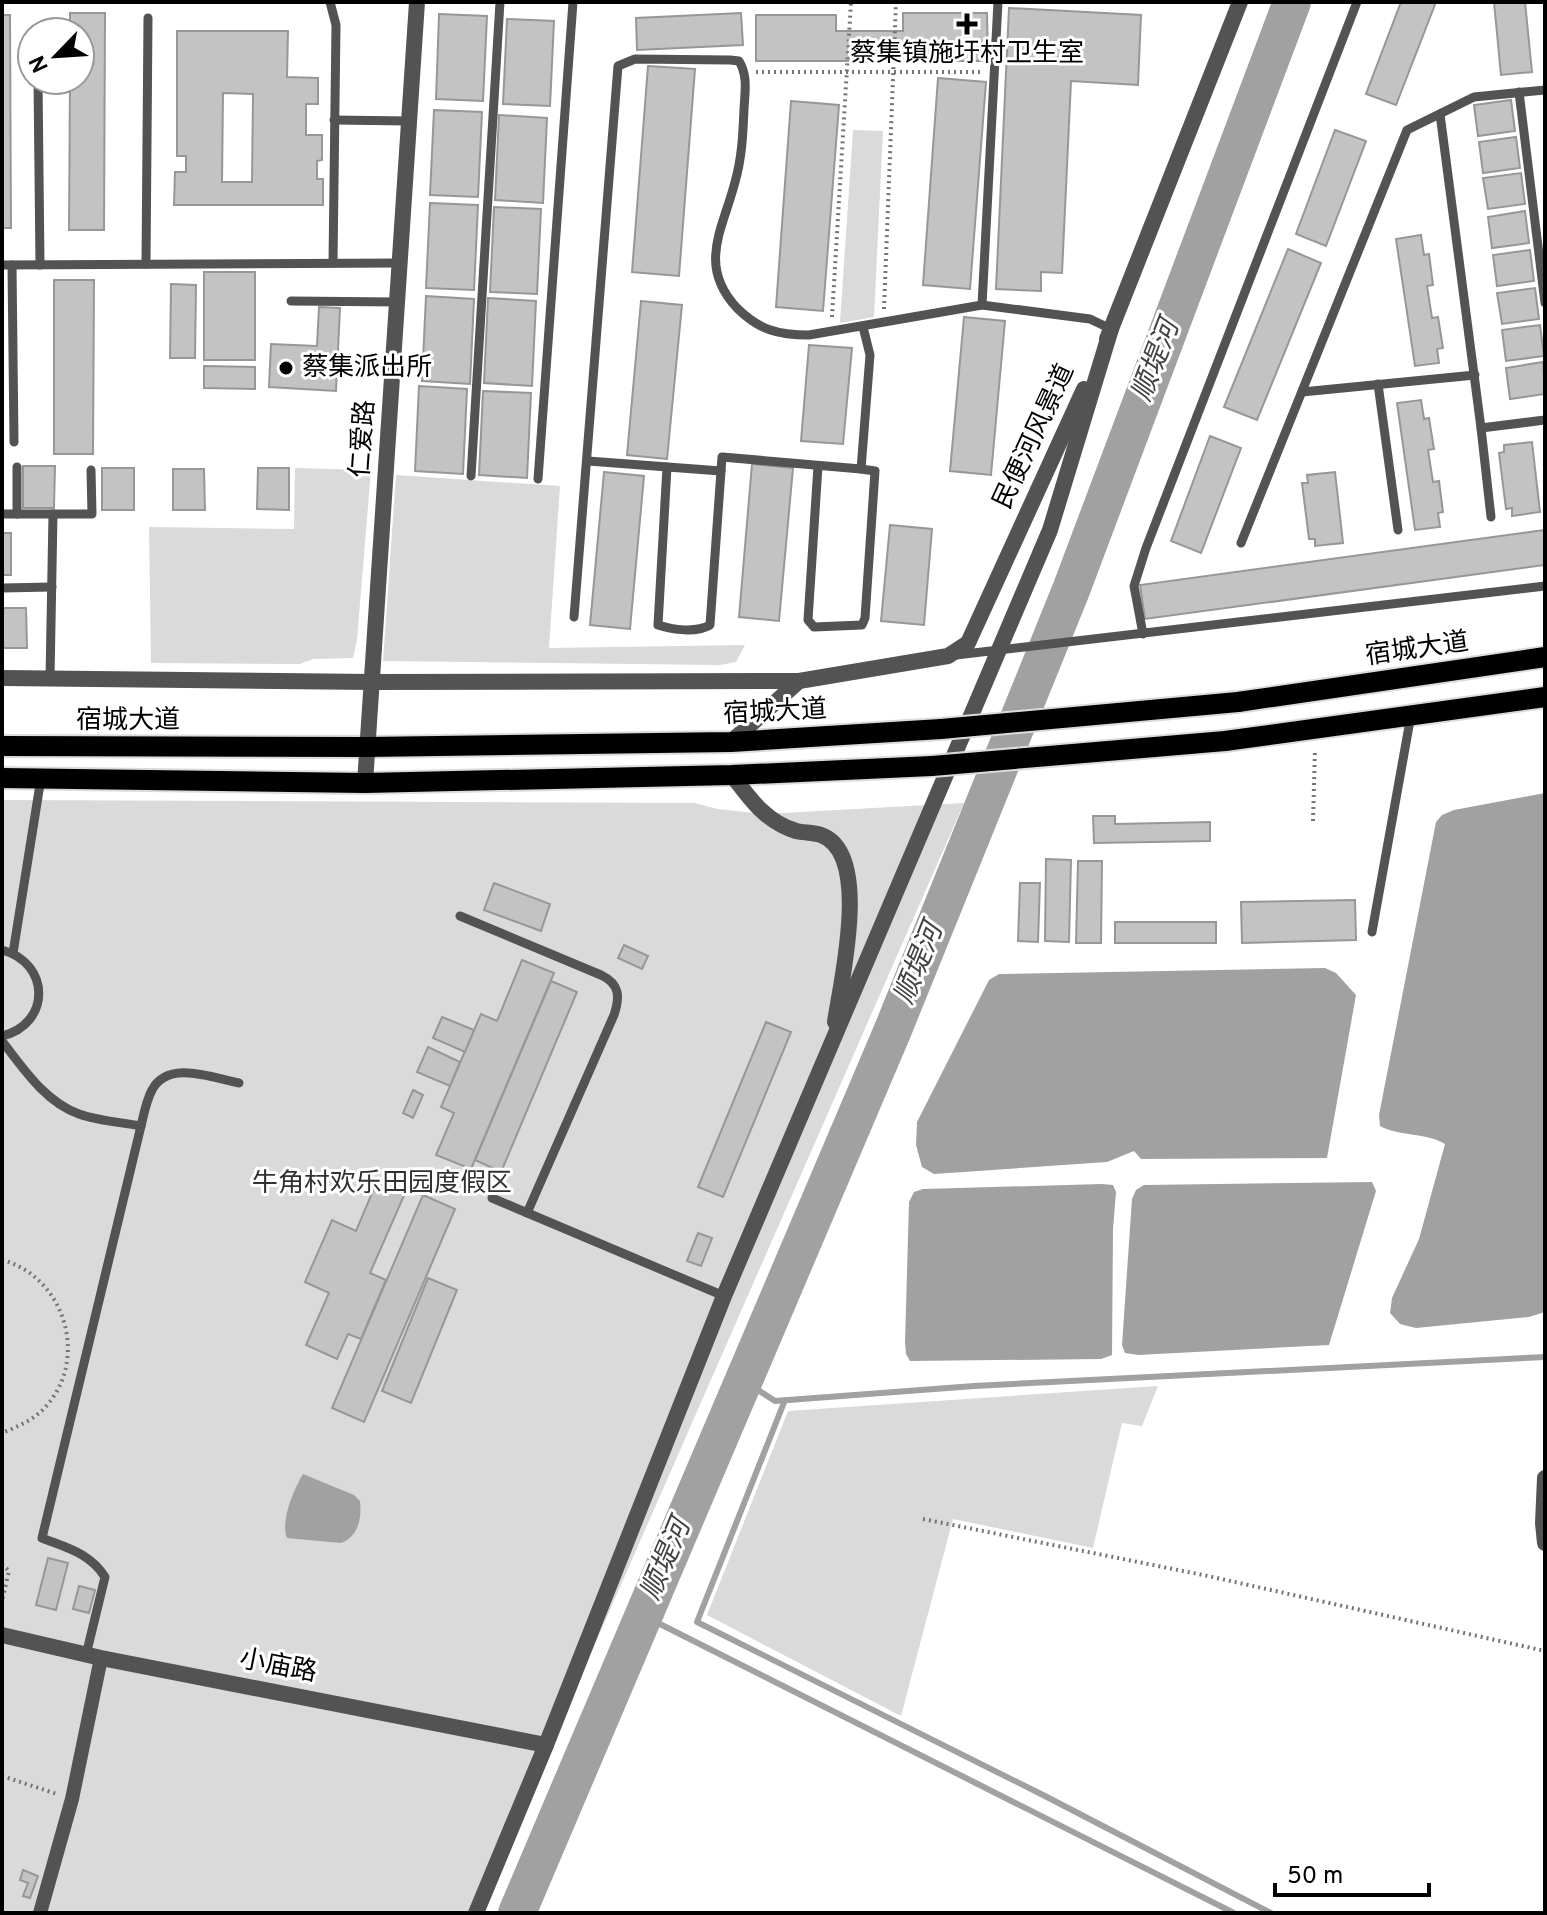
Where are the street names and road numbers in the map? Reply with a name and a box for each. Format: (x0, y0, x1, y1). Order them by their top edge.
street label: 民便河风景道 (987, 359, 1083, 515)
street label: 仁爱路 (345, 399, 383, 479)
street label: 宿城大道 (1363, 626, 1471, 674)
street label: 宿城大道 (722, 694, 828, 732)
street label: 宿城大道 (76, 705, 180, 738)
street label: 小庙路 (237, 1643, 319, 1691)

